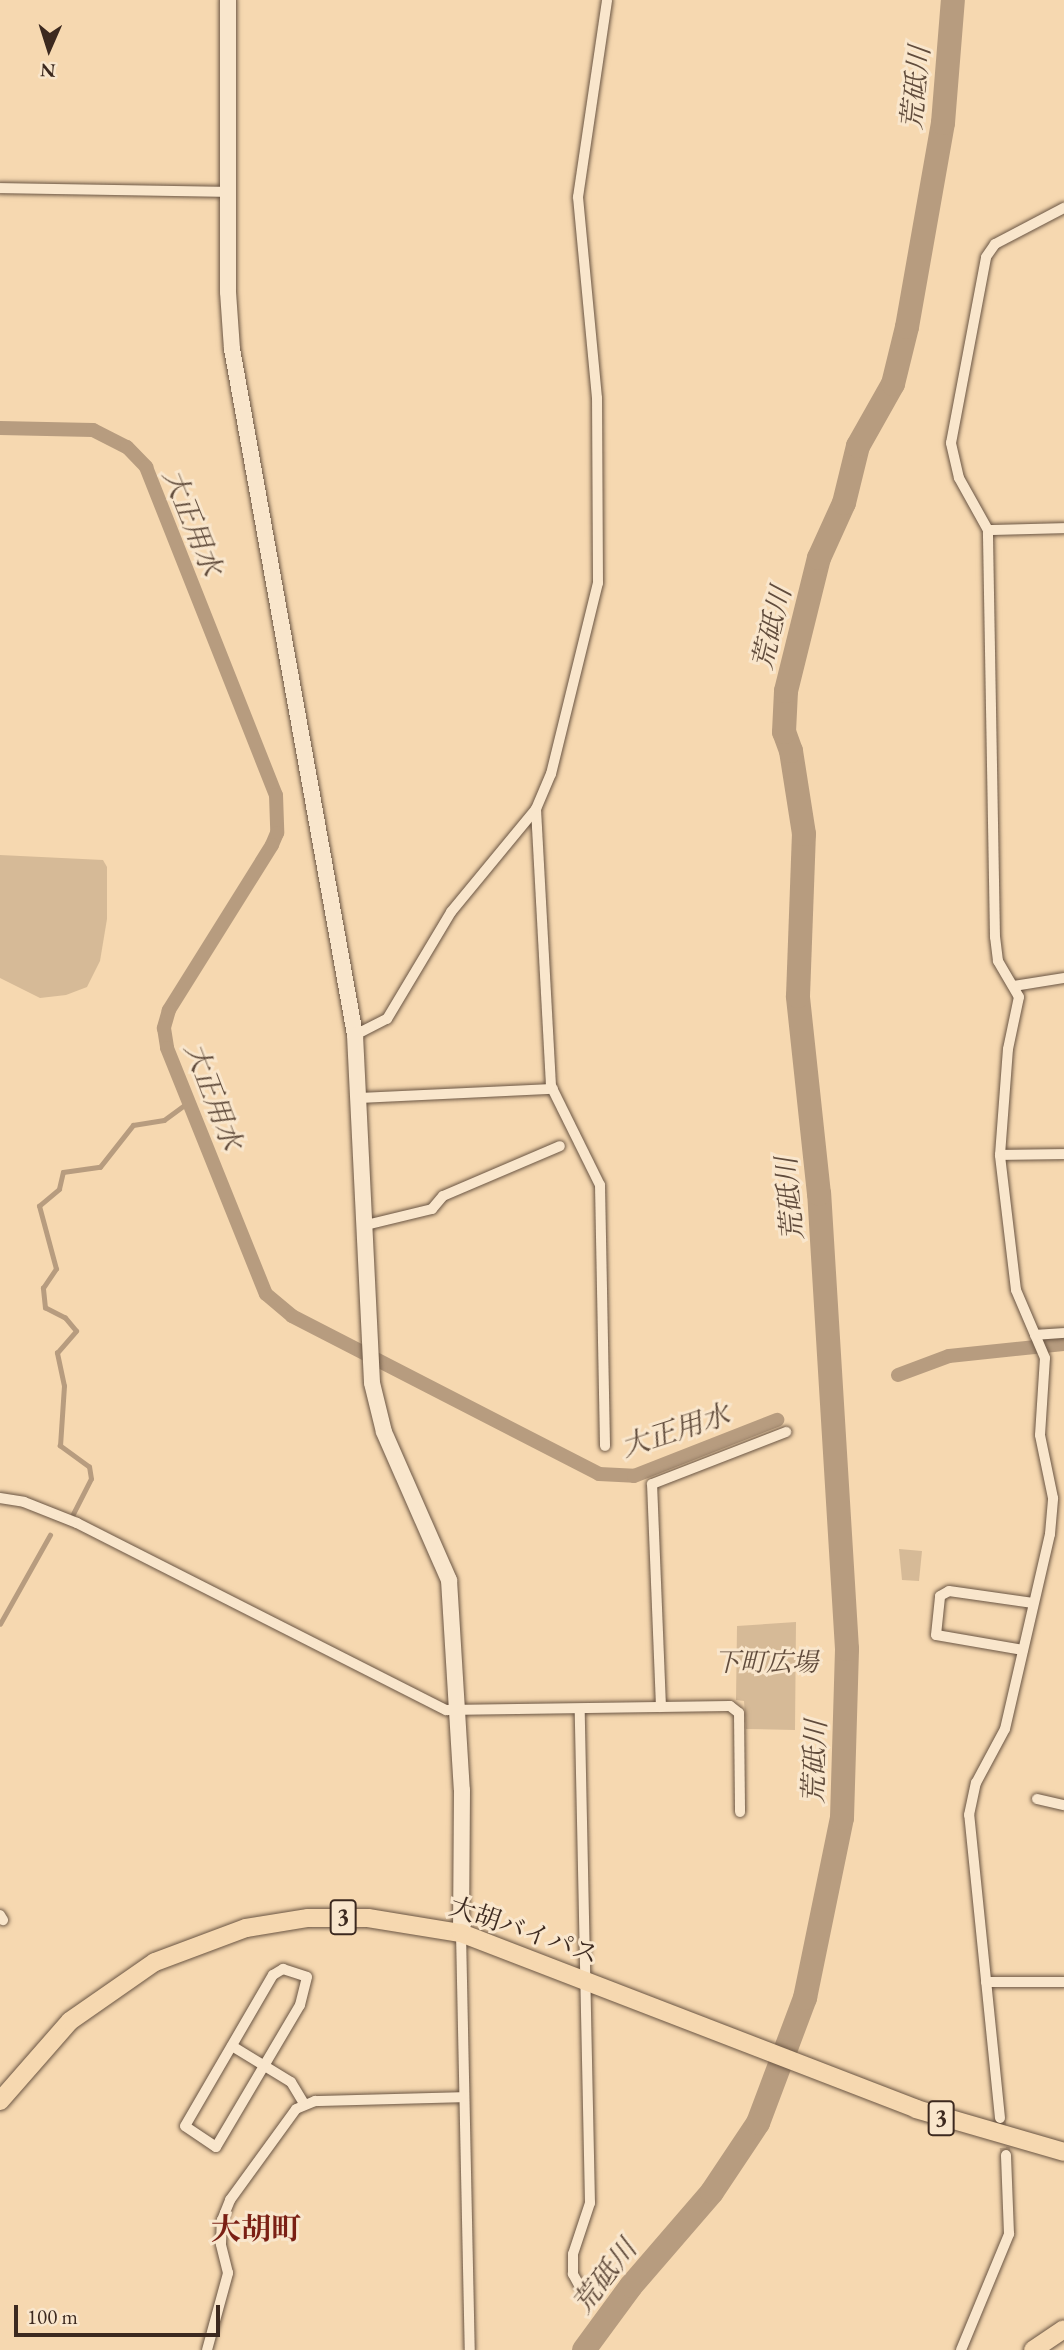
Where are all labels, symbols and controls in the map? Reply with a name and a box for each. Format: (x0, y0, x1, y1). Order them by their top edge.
north arrow (14, 14, 84, 84)
water label: 荒砥川 (894, 44, 936, 132)
text: N (40, 58, 56, 83)
water label: 大正用水 (156, 464, 230, 580)
water label: 荒砥川 (745, 583, 797, 673)
water label: 大正用水 (178, 1038, 250, 1154)
water label: 荒砥川 (769, 1156, 809, 1242)
water label: 大正用水 (617, 1397, 733, 1463)
park label: 下町広場 (714, 1647, 818, 1679)
water label: 荒砥川 (796, 1719, 832, 1805)
street label: 大胡バイパス (445, 1891, 603, 1971)
road number: 3 (329, 1896, 357, 1938)
road number: 3 (927, 2098, 955, 2138)
district label: 大胡町 (211, 2211, 301, 2247)
water label: 荒砥川 (565, 2233, 643, 2319)
scale bar (18, 2290, 224, 2334)
text: 100 m (27, 2303, 78, 2330)

